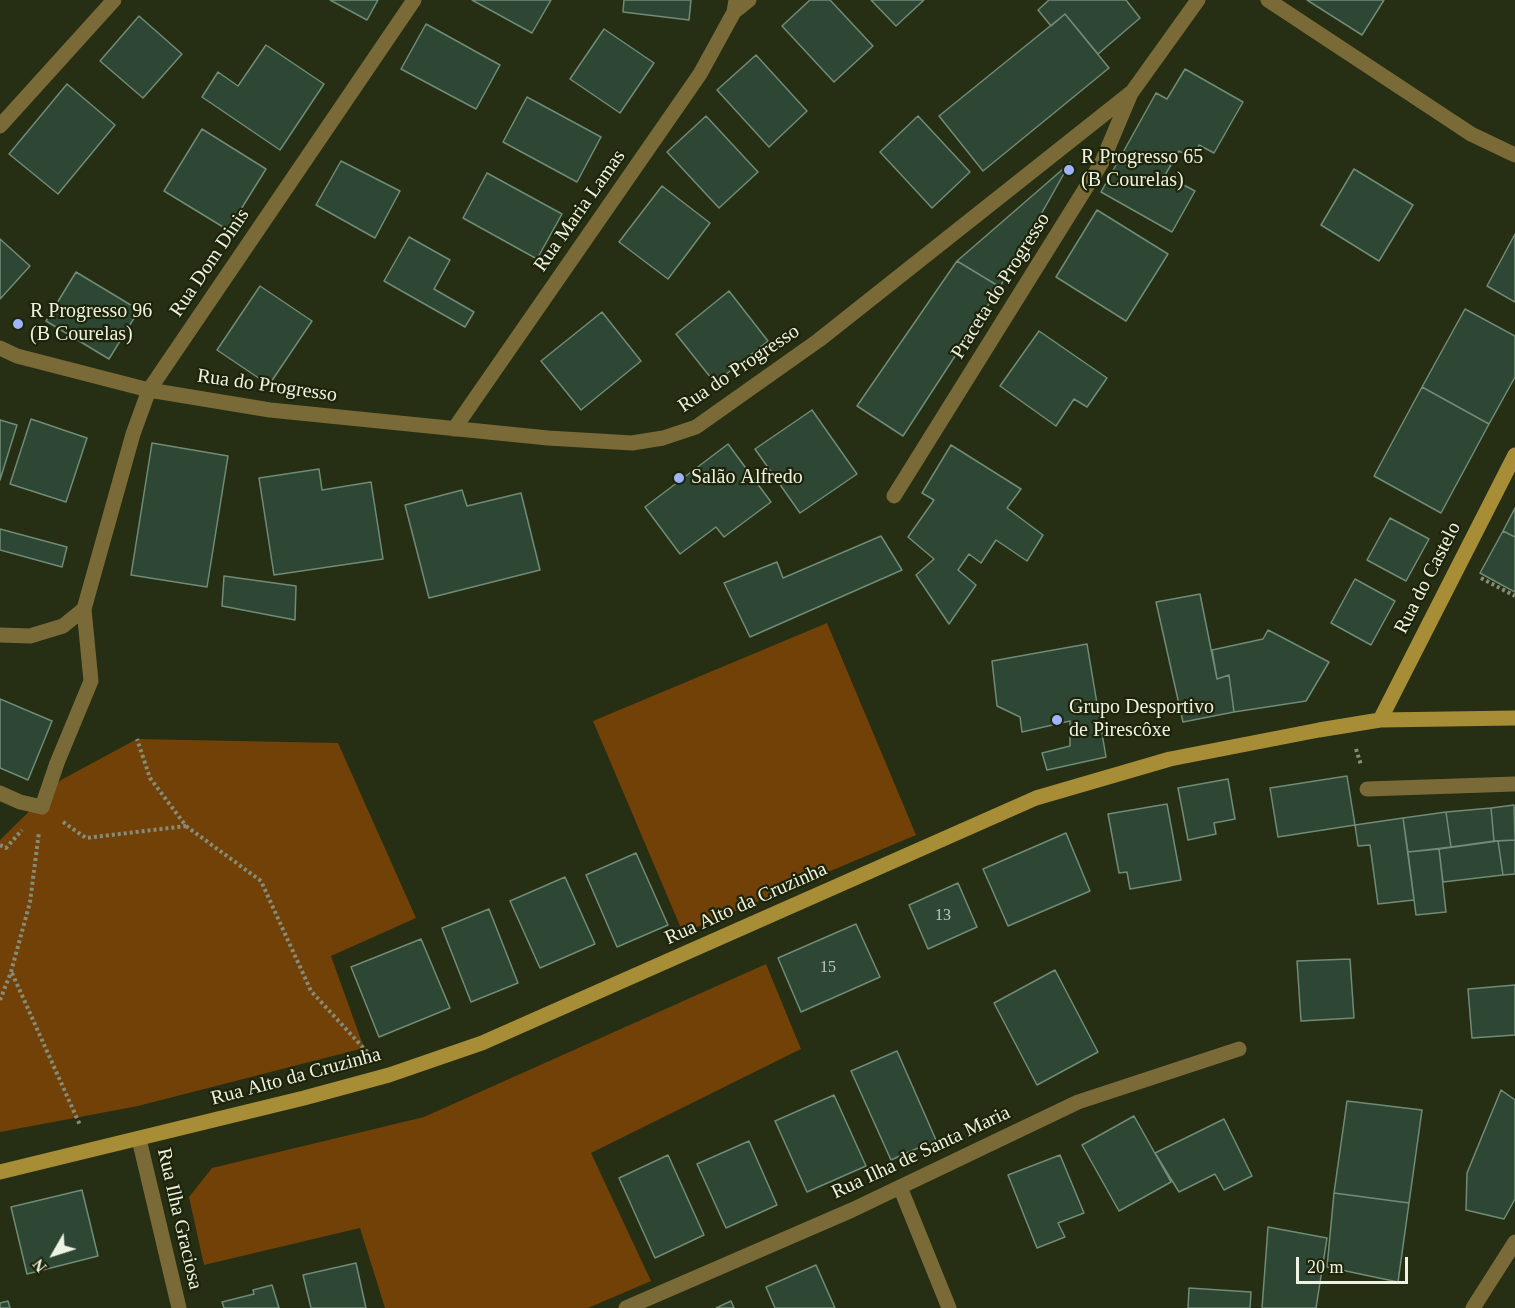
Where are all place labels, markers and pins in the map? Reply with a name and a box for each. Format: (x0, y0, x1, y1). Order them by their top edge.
place label: R Progresso 65 (B Courelas) (1081, 146, 1203, 193)
marker: R Progresso 65 (B Courelas) (1062, 163, 1076, 177)
place label: R Progresso 96 (B Courelas) (30, 300, 152, 347)
marker: R Progresso 96 (B Courelas) (11, 317, 25, 331)
place label: Salão Alfredo (691, 466, 803, 490)
marker: Salão Alfredo (672, 471, 686, 485)
place label: Grupo Desportivo de Pirescôxe (1069, 696, 1214, 743)
marker: Grupo Desportivo de Pirescôxe (1050, 713, 1064, 727)

